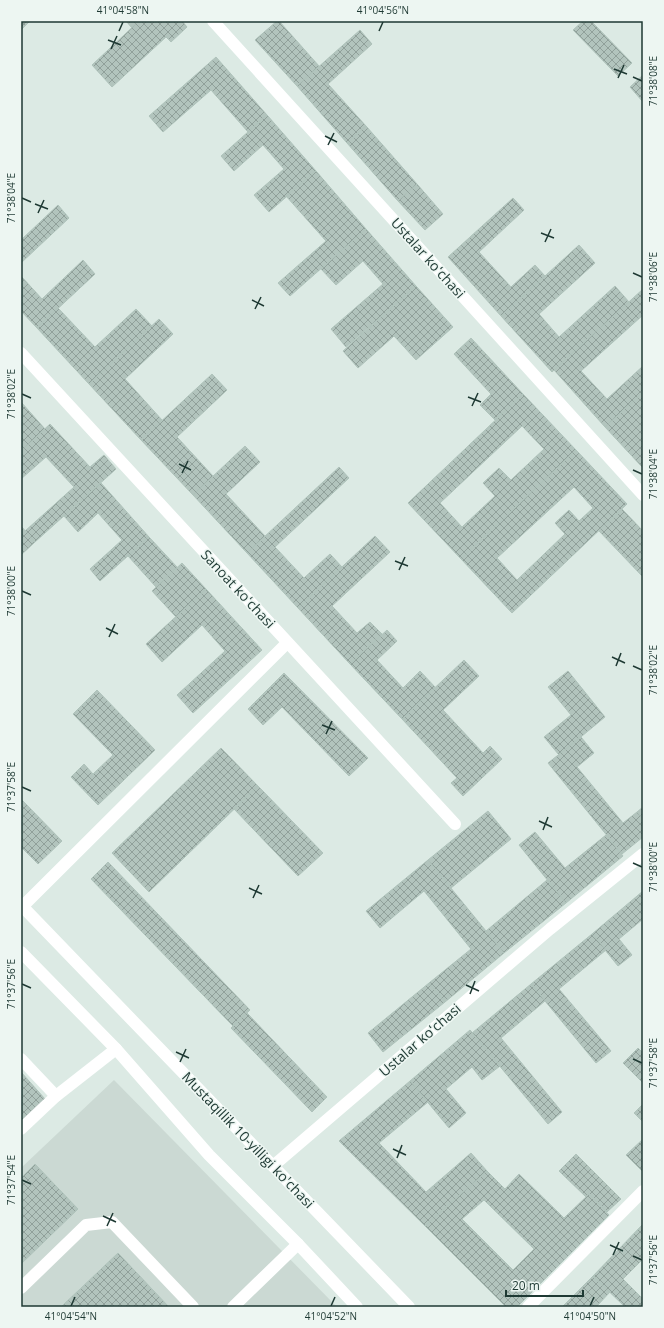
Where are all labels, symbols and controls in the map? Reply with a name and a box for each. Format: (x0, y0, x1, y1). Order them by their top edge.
text: 41°04'58"N (97, 3, 149, 17)
text: 41°04'56"N (357, 3, 409, 17)
text: 71°38'08"E (646, 56, 660, 106)
text: 71°38'04"E (4, 173, 18, 223)
street label: Ustalar koʻchasi (387, 213, 470, 302)
text: 71°38'06"E (646, 252, 660, 302)
text: 71°38'02"E (4, 369, 18, 419)
text: 71°38'04"E (646, 449, 660, 499)
street label: Sanoat koʻchasi (197, 545, 280, 632)
text: 71°38'00"E (4, 566, 18, 616)
text: 71°38'02"E (646, 645, 660, 695)
text: 71°37'58"E (4, 762, 18, 812)
text: 71°38'00"E (646, 842, 660, 892)
text: 71°37'56"E (4, 959, 18, 1009)
street label: Ustalar koʻchasi (375, 999, 465, 1080)
text: 71°37'58"E (646, 1038, 660, 1088)
street label: Mustaqillik 10-yilligi ko'chasi (178, 1067, 319, 1212)
text: 71°37'54"E (4, 1155, 18, 1205)
text: 71°37'56"E (646, 1235, 660, 1285)
scale bar (506, 1272, 583, 1298)
text: 20 m (512, 1277, 540, 1294)
text: 41°04'54"N (45, 1309, 97, 1323)
text: 41°04'52"N (305, 1309, 357, 1323)
text: 41°04'50"N (564, 1309, 616, 1323)

